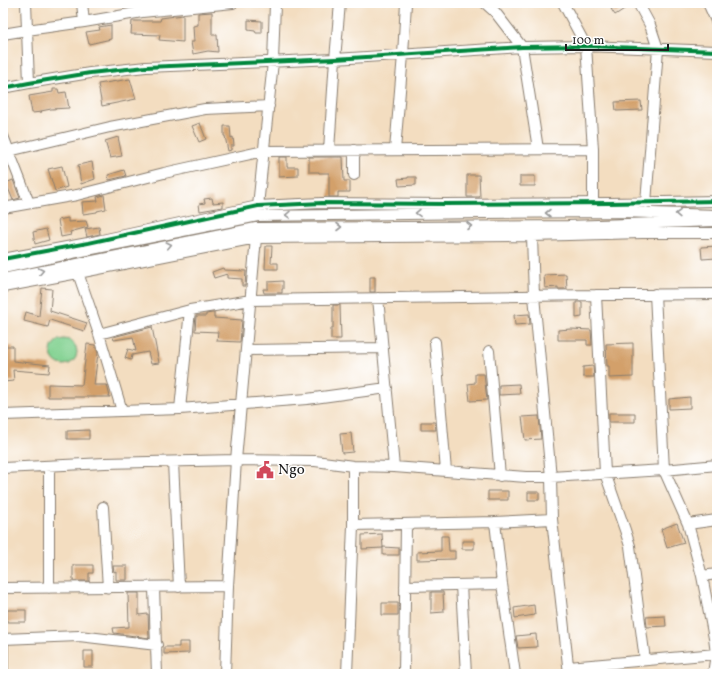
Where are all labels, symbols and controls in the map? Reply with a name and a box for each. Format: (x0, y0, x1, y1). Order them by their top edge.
scale bar (566, 26, 668, 52)
text: 100 m (572, 33, 605, 49)
one-way arrow (415, 209, 421, 217)
one-way arrow (545, 209, 551, 217)
one-way arrow (675, 210, 681, 218)
one-way arrow (285, 211, 291, 219)
one-way arrow (466, 222, 472, 230)
one-way arrow (336, 223, 342, 231)
one-way arrow (165, 241, 172, 250)
one-way arrow (38, 267, 44, 276)
public building icon: Ngo (255, 460, 275, 480)
place label: Ngo (278, 460, 305, 481)

